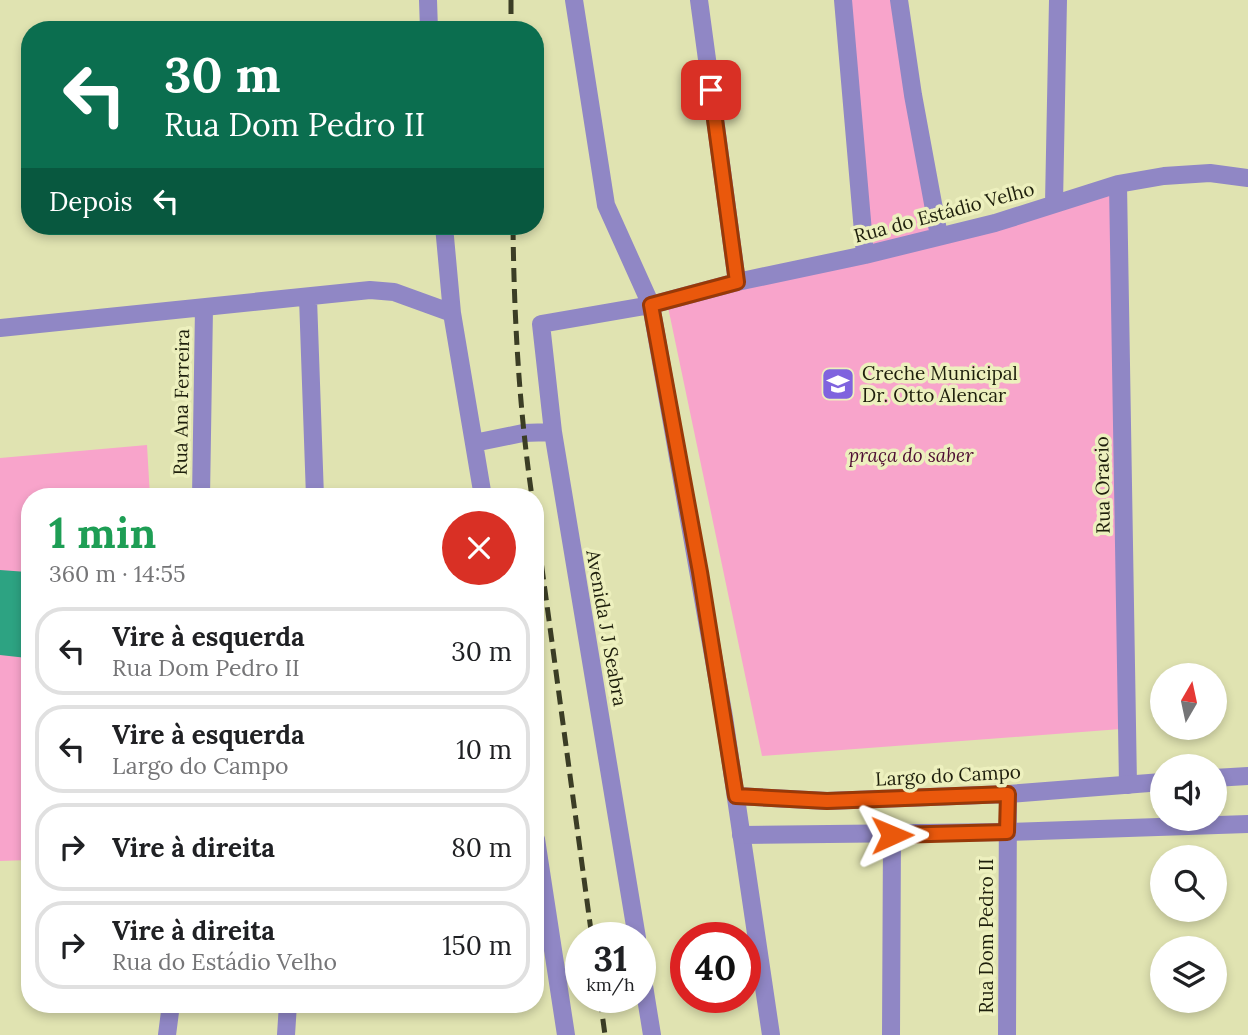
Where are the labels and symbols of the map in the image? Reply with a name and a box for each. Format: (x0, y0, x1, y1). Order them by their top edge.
pin (681, 60, 741, 120)
street label: Rua do Estádio Velho (851, 176, 1037, 248)
street label: Rua Ana Ferreira (168, 328, 194, 475)
place label: Creche Municipal Dr. Otto Alencar (862, 361, 1018, 407)
school or university icon: Creche Municipal Dr. Otto Alencar (819, 365, 857, 403)
street label: Rua Oracio (1089, 436, 1115, 534)
park label: praça do saber (848, 443, 974, 467)
street label: Avenida J J Seabra (581, 547, 633, 708)
north arrow (1150, 663, 1227, 740)
street label: Largo do Campo (875, 759, 1021, 791)
position arrow (855, 798, 929, 872)
street label: Rua Dom Pedro II (974, 858, 998, 1014)
speed limit sign: 40 (670, 922, 761, 1013)

